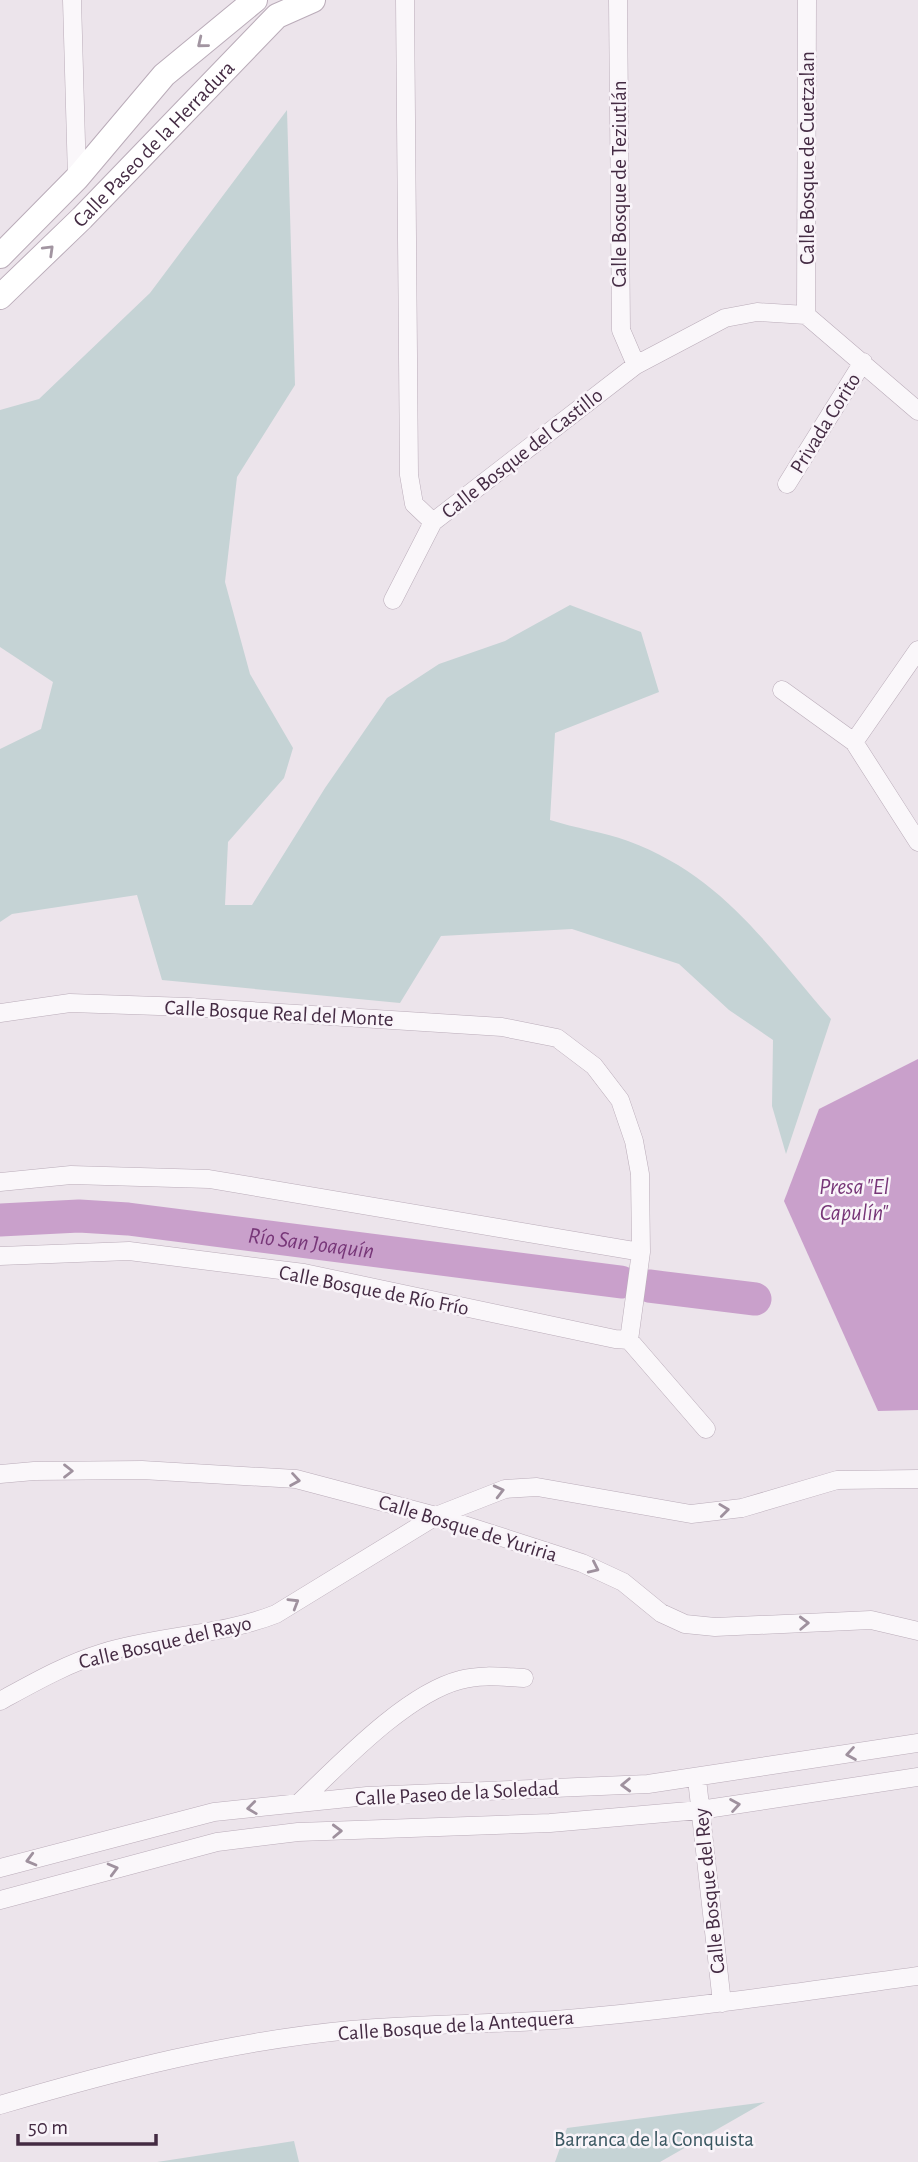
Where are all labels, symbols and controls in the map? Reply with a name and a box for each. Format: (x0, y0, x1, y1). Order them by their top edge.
one-way arrow (198, 35, 211, 47)
street label: Calle Bosque de Cuetzalan (797, 51, 818, 265)
street label: Calle Paseo de la Herradura (69, 57, 239, 231)
street label: Calle Bosque de Teziutlán (609, 80, 630, 288)
one-way arrow (41, 245, 54, 258)
street label: Privada Corito (786, 369, 865, 477)
street label: Calle Bosque del Castillo (438, 384, 607, 523)
street label: Calle Bosque Real del Monte (164, 997, 394, 1030)
water label: Presa "El Capulín" (819, 1176, 889, 1225)
water label: Río San Joaquín (247, 1224, 376, 1263)
street label: Calle Bosque de Río Frío (277, 1262, 471, 1319)
one-way arrow (63, 1463, 74, 1479)
one-way arrow (289, 1473, 301, 1488)
one-way arrow (493, 1485, 505, 1499)
street label: Calle Bosque de Yuriria (376, 1491, 560, 1566)
one-way arrow (718, 1503, 729, 1518)
one-way arrow (586, 1560, 599, 1574)
one-way arrow (287, 1599, 300, 1612)
street label: Calle Bosque del Rayo (77, 1612, 254, 1673)
one-way arrow (799, 1615, 810, 1630)
one-way arrow (845, 1746, 857, 1761)
street label: Calle Paseo de la Soledad (355, 1778, 560, 1809)
one-way arrow (620, 1778, 631, 1793)
one-way arrow (729, 1798, 740, 1813)
one-way arrow (246, 1800, 258, 1815)
street label: Calle Bosque del Rey (690, 1807, 729, 1975)
one-way arrow (331, 1823, 342, 1838)
one-way arrow (25, 1852, 37, 1866)
one-way arrow (107, 1863, 119, 1878)
street label: Calle Bosque de la Antequera (337, 2007, 575, 2044)
scale bar (18, 2102, 156, 2146)
text: 50 m (28, 2117, 68, 2138)
park label: Barranca de la Conquista (554, 2129, 754, 2150)

